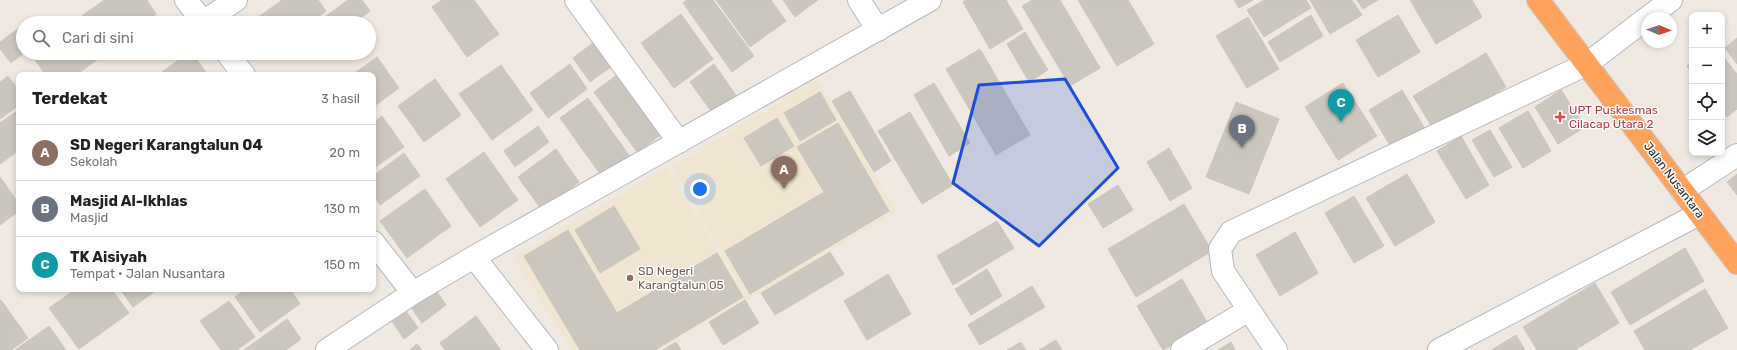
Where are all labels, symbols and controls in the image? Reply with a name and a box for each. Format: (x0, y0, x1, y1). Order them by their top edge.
north arrow (1641, 12, 1677, 48)
map controls (1689, 12, 1725, 156)
button: + (1689, 12, 1725, 48)
search box (16, 16, 376, 60)
icon: search (30, 27, 52, 49)
text: Cari di sini (62, 29, 134, 47)
button: − (1689, 48, 1725, 84)
button: locate (1689, 84, 1725, 120)
text: Terdekat (32, 88, 107, 108)
pin: C (1328, 89, 1354, 122)
text: 3 hasil (321, 91, 360, 106)
place label: UPT Puskesmas Cilacap Utara 2 (1569, 103, 1658, 131)
marker: UPT Puskesmas Cilacap Utara 2 (1554, 111, 1566, 123)
pin: B (1229, 115, 1255, 148)
button: layers (1689, 120, 1725, 156)
text: SD Negeri Karangtalun 04 (70, 136, 263, 154)
street label: Jalan Nusantara (1641, 139, 1707, 221)
text: A (40, 145, 50, 160)
text: 20 m (329, 145, 360, 160)
text: Sekolah (70, 154, 117, 169)
pin: A (771, 156, 797, 189)
your location (690, 179, 710, 199)
text: Masjid Al-Ikhlas (70, 192, 188, 210)
text: B (40, 201, 50, 216)
text: 130 m (324, 201, 360, 216)
text: Masjid (70, 210, 108, 225)
text: TK Aisiyah (70, 248, 147, 266)
text: C (40, 257, 50, 272)
text: 150 m (324, 257, 360, 272)
place label: SD Negeri Karangtalun 05 (638, 264, 724, 292)
text: Tempat · Jalan Nusantara (70, 266, 225, 281)
marker: SD Negeri Karangtalun 05 (625, 273, 635, 283)

